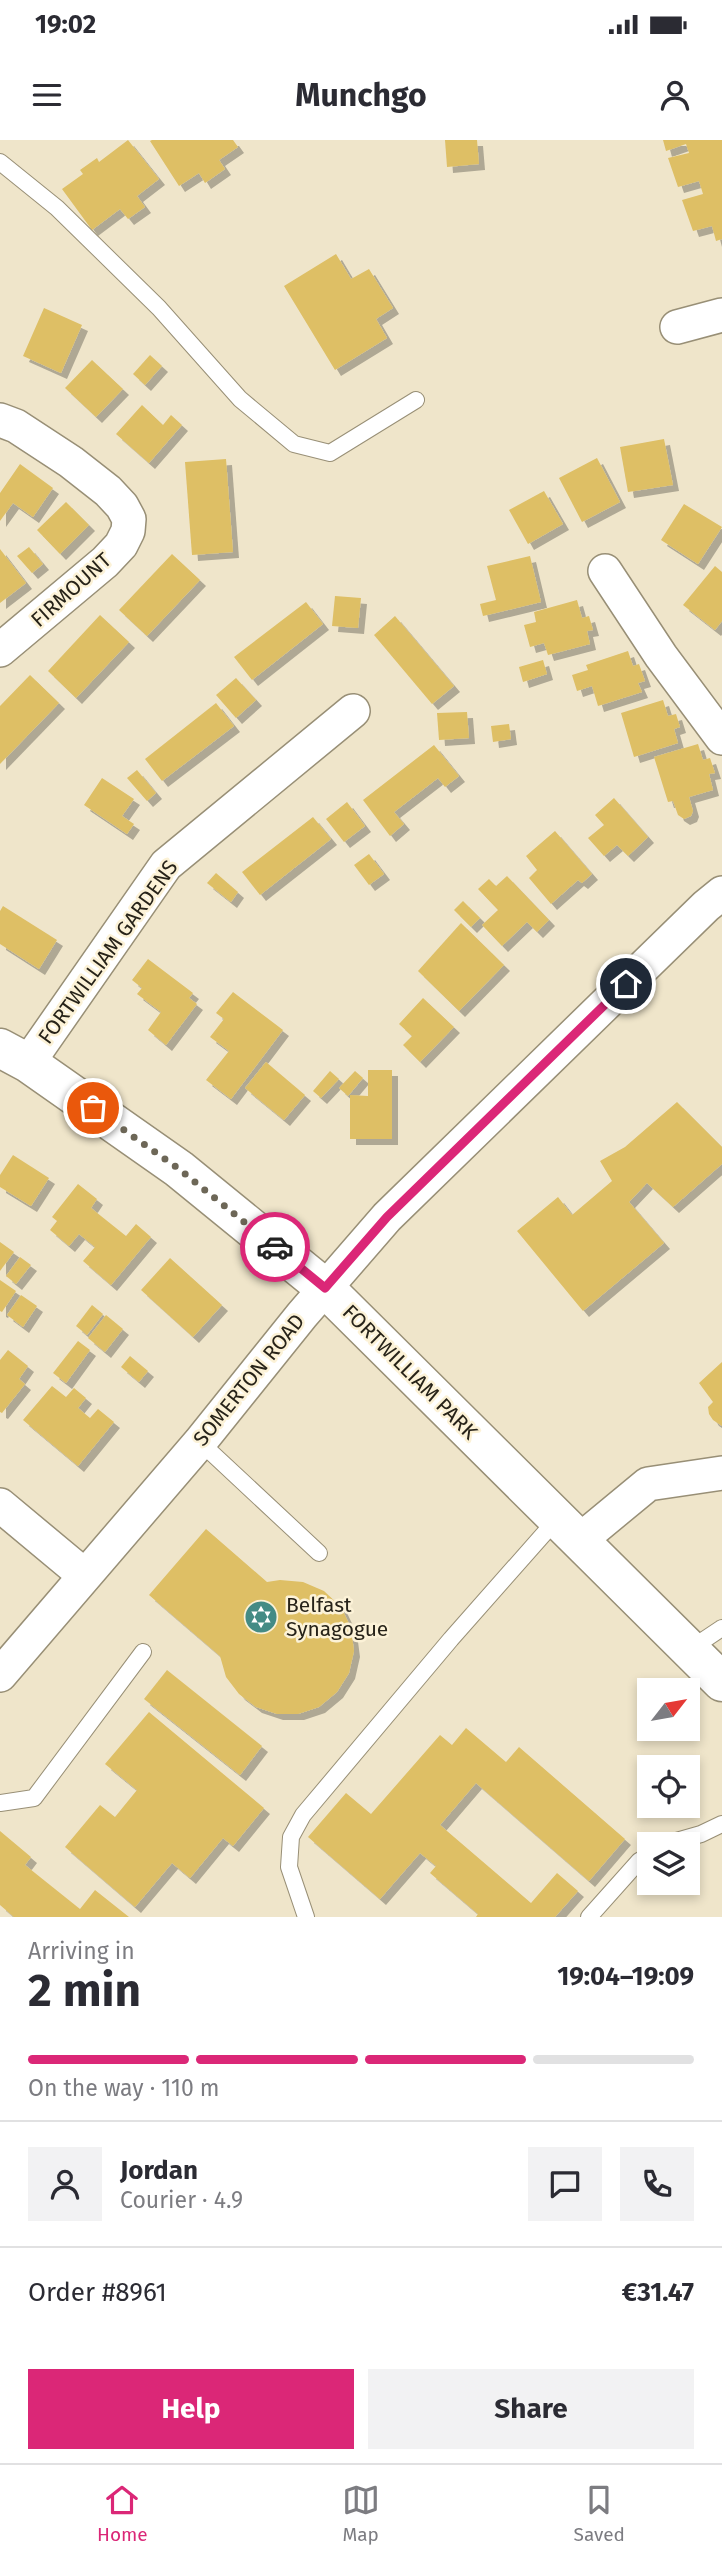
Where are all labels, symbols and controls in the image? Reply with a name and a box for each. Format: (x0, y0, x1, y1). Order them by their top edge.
text: 19:02 (35, 9, 96, 40)
icon: menu (28, 76, 66, 114)
text: Munchgo (295, 76, 427, 114)
icon: person (656, 76, 694, 114)
street label: FIRMOUNT (26, 547, 117, 633)
street label: FORTWILLIAM GARDENS (33, 855, 183, 1049)
pin (596, 954, 656, 1014)
icon: home (607, 965, 645, 1003)
pin (63, 1078, 123, 1138)
icon: bag (74, 1089, 112, 1127)
courier (240, 1212, 310, 1282)
icon: car (256, 1228, 294, 1266)
street label: FORTWILLIAM PARK (337, 1299, 483, 1445)
street label: SOMERTON ROAD (188, 1309, 310, 1451)
place label: Belfast Synagogue (286, 1592, 388, 1642)
synagogue icon: Belfast Synagogue (242, 1598, 280, 1636)
north arrow (637, 1678, 700, 1741)
map controls (637, 1678, 700, 1895)
button: locate (637, 1755, 700, 1818)
button: layers (637, 1832, 700, 1895)
text: Arriving in (28, 1937, 135, 1965)
text: 19:04–19:09 (557, 1961, 694, 1992)
text: 2 min (28, 1963, 141, 2018)
text: On the way · 110 m (28, 2074, 220, 2102)
button: person (28, 2147, 102, 2221)
button: chat (528, 2147, 602, 2221)
button: phone (620, 2147, 694, 2221)
text: Jordan (120, 2155, 198, 2186)
text: Courier · 4.9 (120, 2186, 243, 2214)
text: Order #8961 (28, 2277, 167, 2308)
text: €31.47 (622, 2277, 694, 2308)
button: Help (28, 2369, 354, 2449)
button: Share (368, 2369, 694, 2449)
tab: Home (97, 2481, 148, 2546)
tab: Map (342, 2481, 380, 2546)
tab: Saved (574, 2481, 625, 2546)

